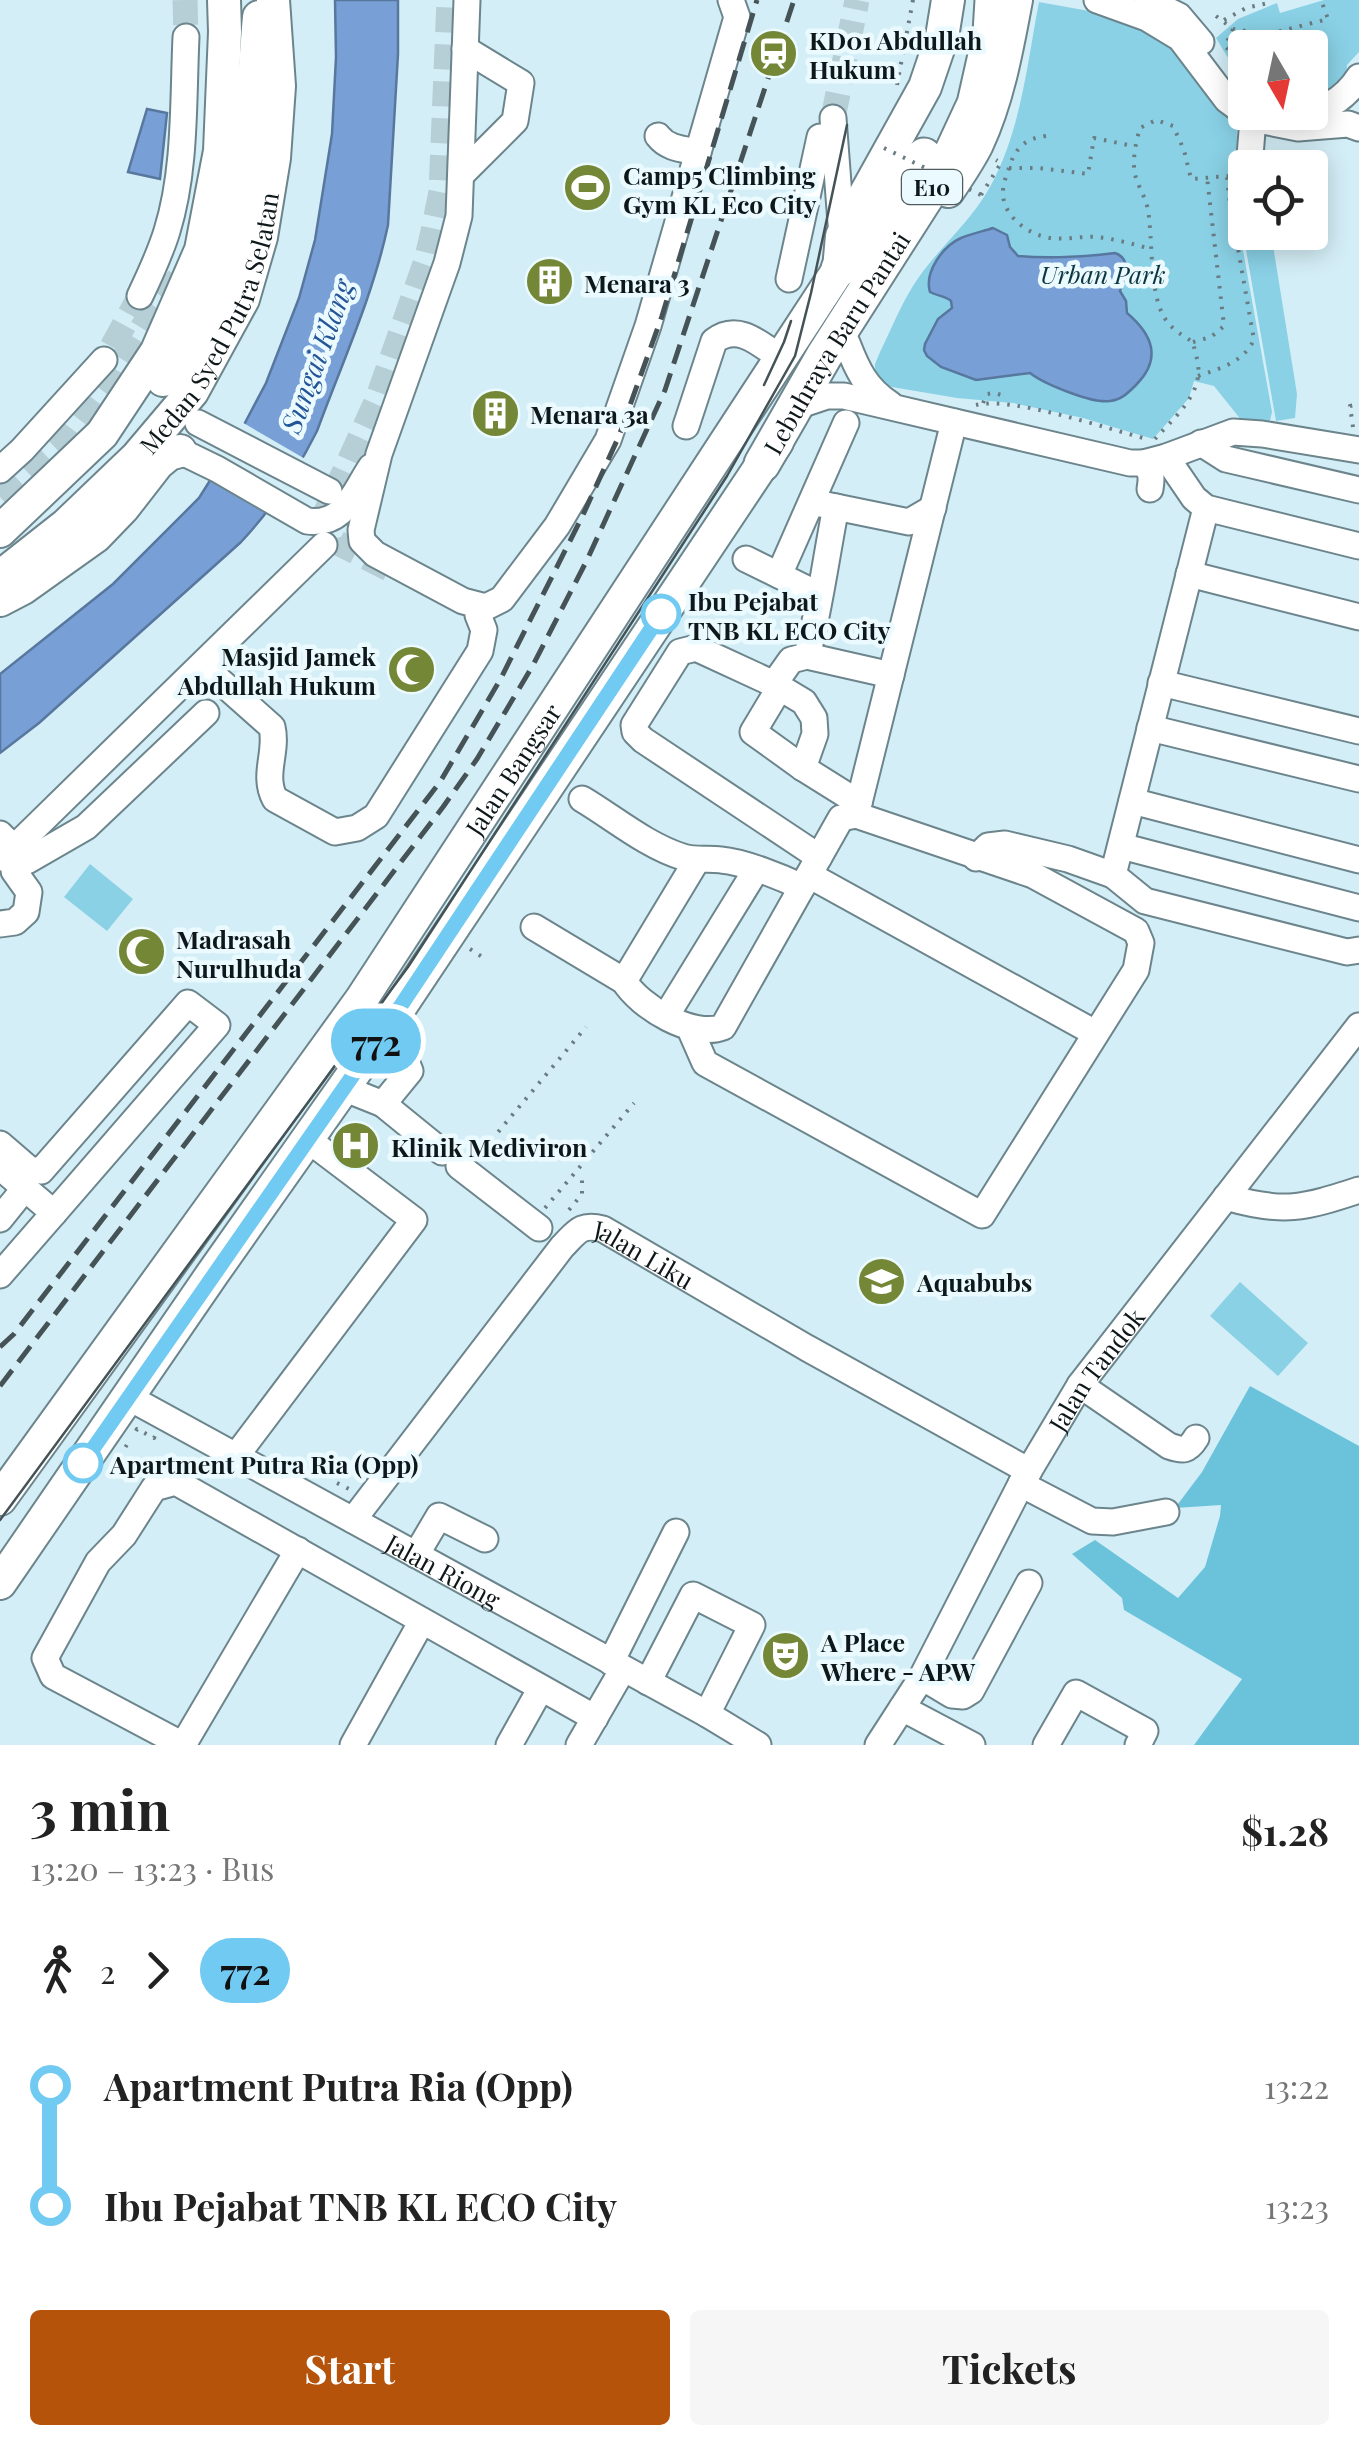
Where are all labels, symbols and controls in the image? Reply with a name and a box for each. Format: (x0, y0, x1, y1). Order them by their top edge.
place label: KD01 Abdullah Hukum (809, 23, 982, 85)
station icon: KD01 Abdullah Hukum (748, 27, 800, 79)
north arrow (1228, 30, 1328, 130)
map controls (1228, 30, 1328, 250)
button: locate (1228, 150, 1328, 250)
place label: Camp5 Climbing Gym KL Eco City (623, 158, 817, 220)
sports icon: Camp5 Climbing Gym KL Eco City (562, 162, 614, 214)
road number: E10 (902, 170, 962, 204)
street label: Medan Syed Putra Selatan (131, 189, 285, 460)
street label: Lebuhraya Baru Pantai (755, 225, 916, 460)
building icon: Menara 3 (523, 256, 575, 308)
park label: Urban Park (1040, 257, 1166, 290)
place label: Menara 3 (584, 266, 690, 299)
water label: Sungai Klang (271, 272, 362, 439)
building icon: Menara 3a (469, 387, 521, 439)
place label: Menara 3a (530, 397, 649, 430)
place label: Ibu Pejabat TNB KL ECO City (688, 584, 890, 646)
marker: Ibu Pejabat TNB KL ECO City (642, 595, 680, 633)
place label: Masjid Jamek Abdullah Hukum (177, 639, 376, 701)
mosque icon: Masjid Jamek Abdullah Hukum (385, 643, 437, 695)
street label: Jalan Bangsar (456, 697, 567, 842)
place label: Madrasah Nurulhuda (176, 922, 302, 984)
mosque icon: Madrasah Nurulhuda (115, 926, 167, 978)
line badge: 772 (318, 1008, 434, 1074)
text: 772 (351, 1018, 401, 1065)
hospital icon: Klinik Mediviron (330, 1120, 382, 1172)
place label: Klinik Mediviron (391, 1130, 588, 1163)
street label: Jalan Liku (591, 1211, 700, 1295)
school or university icon: Aquabubs (856, 1255, 908, 1307)
place label: Aquabubs (916, 1265, 1032, 1298)
street label: Jalan Tandok (1039, 1300, 1151, 1438)
marker: Apartment Putra Ria (Opp) (64, 1444, 102, 1482)
place label: Apartment Putra Ria (Opp) (109, 1447, 418, 1480)
street label: Jalan Riong (380, 1525, 508, 1615)
place label: A Place Where - APW (820, 1625, 976, 1687)
theatre icon: A Place Where - APW (760, 1629, 812, 1681)
text: 3 min (30, 1771, 170, 1845)
text: $1.28 (1241, 1805, 1329, 1856)
text: 13:20 – 13:23 · Bus (30, 1846, 274, 1889)
icon: walk (30, 1943, 85, 1998)
icon: forward (130, 1943, 185, 1998)
text: 772 (220, 1947, 270, 1994)
text: 2 (100, 1949, 115, 1992)
text: Apartment Putra Ria (Opp) (104, 2060, 573, 2111)
text: 13:22 (1264, 2064, 1329, 2107)
text: Ibu Pejabat TNB KL ECO City (104, 2180, 617, 2231)
text: 13:23 (1265, 2184, 1329, 2227)
button: Start (30, 2310, 670, 2425)
button: Tickets (690, 2310, 1329, 2425)

